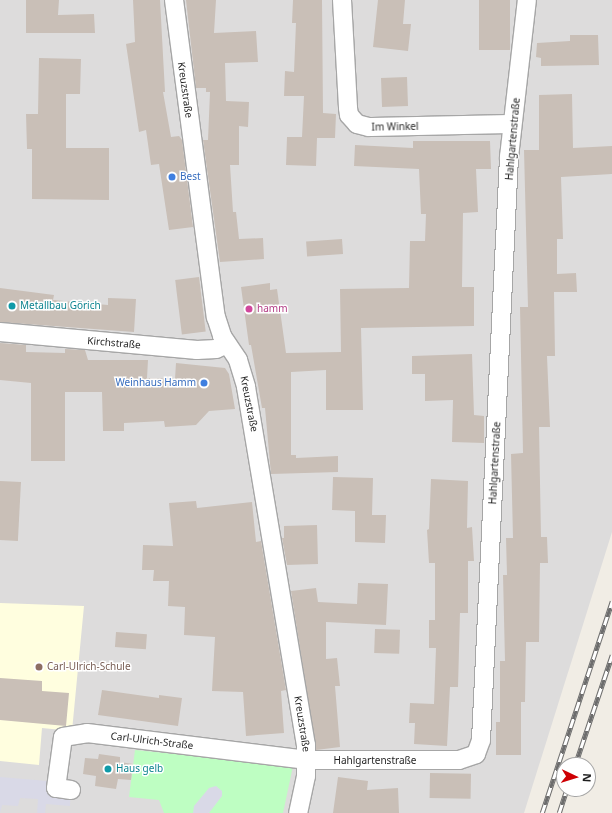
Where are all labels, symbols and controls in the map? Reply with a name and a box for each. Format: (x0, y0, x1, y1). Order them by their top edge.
street label: Kreuzstraße (175, 61, 195, 119)
street label: Hahlgartenstraße (503, 97, 523, 181)
street label: Im Winkel (371, 121, 419, 133)
place label: Best (180, 171, 201, 183)
marker: Best (167, 172, 177, 182)
place label: Metallbau Görich (20, 300, 101, 312)
marker: Metallbau Görich (7, 301, 17, 311)
place label: hamm (257, 303, 287, 315)
marker: hamm (244, 304, 254, 314)
street label: Kirchstraße (87, 335, 141, 351)
street label: Kreuzstraße (238, 375, 260, 433)
place label: Weinhaus Hamm (115, 377, 196, 389)
marker: Weinhaus Hamm (199, 378, 209, 388)
street label: Hahlgartenstraße (487, 421, 503, 505)
place label: Carl-Ulrich-Schule (47, 661, 131, 673)
marker: Carl-Ulrich-Schule (34, 662, 44, 672)
street label: Kreuzstraße (292, 695, 312, 753)
street label: Carl-Ulrich-Straße (110, 730, 194, 752)
street label: Hahlgartenstraße (334, 755, 416, 767)
north arrow (556, 757, 596, 797)
place label: Haus gelb (116, 763, 163, 775)
marker: Haus gelb (103, 764, 113, 774)
text: N (580, 773, 595, 783)

